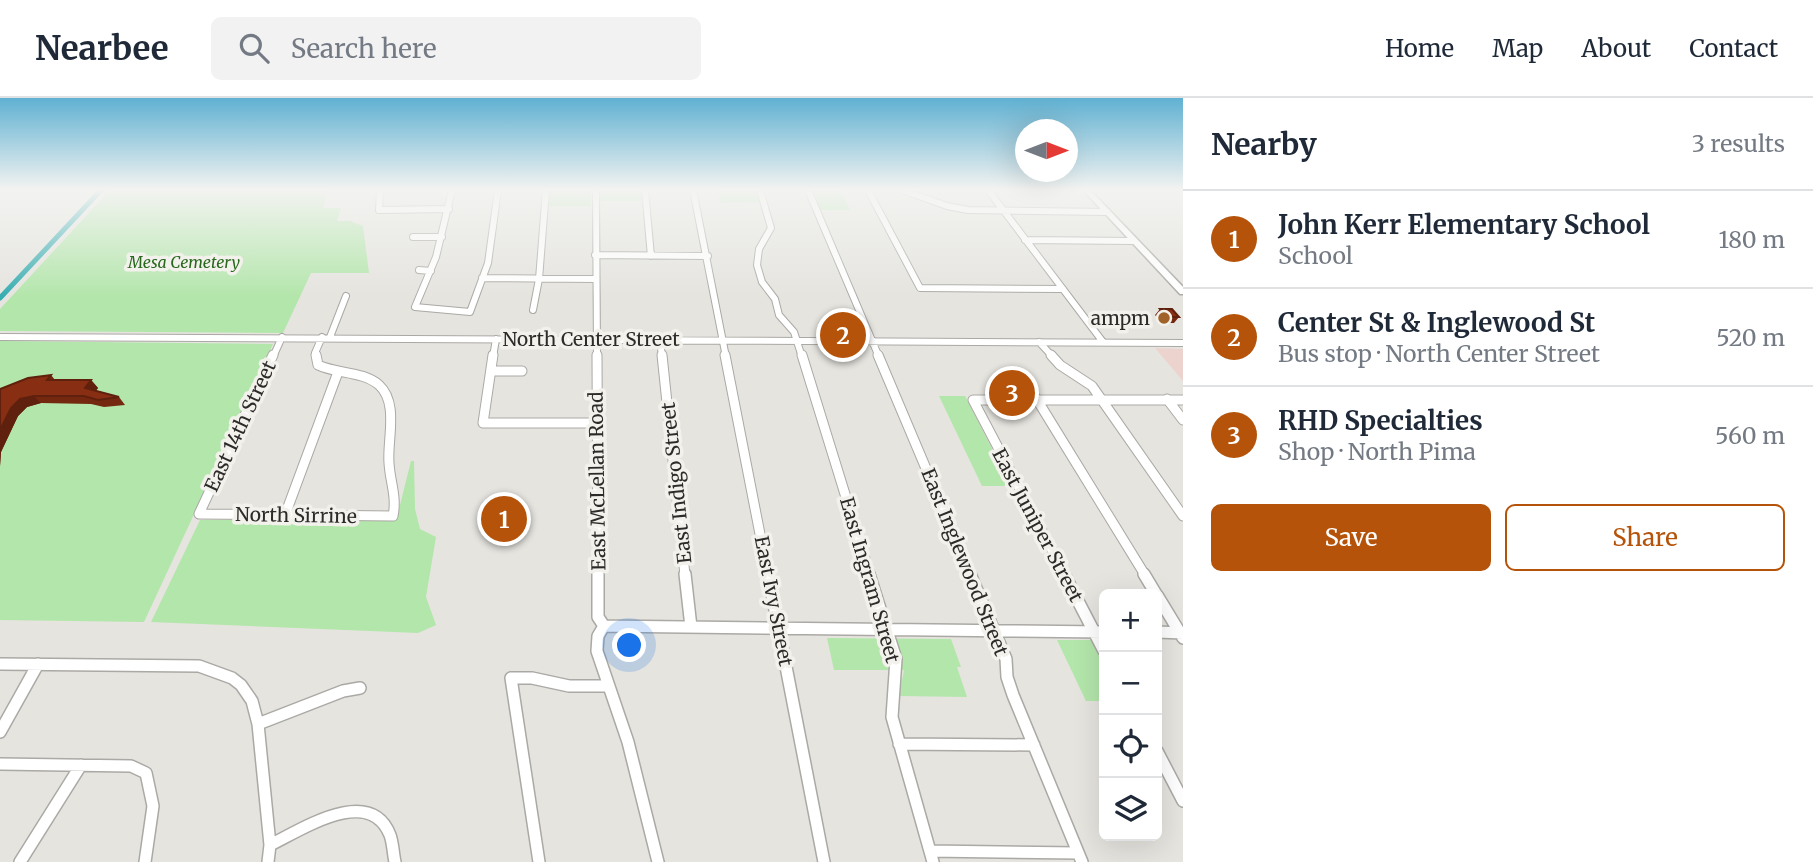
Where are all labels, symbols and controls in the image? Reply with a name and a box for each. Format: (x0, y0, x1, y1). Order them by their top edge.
search box (211, 17, 701, 80)
text: Nearbee (35, 28, 169, 69)
icon: search (235, 29, 273, 67)
text: Search here (291, 32, 437, 65)
text: Home (1385, 33, 1454, 64)
text: Map (1492, 33, 1543, 64)
text: About (1581, 33, 1651, 64)
text: Contact (1689, 33, 1778, 64)
north arrow (1015, 119, 1078, 182)
text: Nearby (1211, 125, 1317, 163)
text: 3 results (1692, 129, 1785, 158)
text: John Kerr Elementary School (1278, 208, 1650, 241)
text: 1 (1229, 225, 1239, 254)
text: 180 m (1719, 225, 1785, 254)
text: School (1278, 241, 1353, 270)
park label: Mesa Cemetery (127, 252, 240, 272)
place label: ampm (1091, 306, 1150, 330)
text: Center St & Inglewood St (1278, 306, 1595, 339)
pin: 2 (820, 309, 866, 361)
marker: ampm (1156, 310, 1172, 326)
text: 2 (1227, 323, 1241, 352)
text: 520 m (1716, 323, 1785, 352)
street label: North Center Street (502, 327, 680, 351)
text: Bus stop · North Center Street (1278, 339, 1600, 368)
street label: East 14th Street (199, 356, 281, 495)
pin: 3 (989, 367, 1035, 419)
street label: East McLellan Road (583, 391, 611, 571)
street label: East Indigo Street (656, 400, 696, 565)
text: RHD Specialties (1278, 404, 1483, 437)
text: 3 (1227, 421, 1241, 450)
text: 560 m (1715, 421, 1785, 450)
text: Shop · North Pima (1278, 437, 1476, 466)
street label: East Juniper Street (987, 444, 1089, 606)
street label: East Inglewood Street (916, 465, 1014, 660)
pin: 1 (481, 493, 527, 545)
street label: East Ingram Street (835, 494, 905, 666)
street label: North Sirrine (235, 502, 357, 528)
button: Save (1211, 504, 1491, 571)
button: Share (1505, 504, 1785, 571)
street label: East Ivy Street (750, 534, 798, 669)
map controls (1099, 589, 1162, 841)
button: + (1099, 589, 1162, 652)
your location (612, 628, 646, 662)
button: − (1099, 652, 1162, 715)
button: locate (1099, 715, 1162, 778)
button: layers (1099, 778, 1162, 841)

